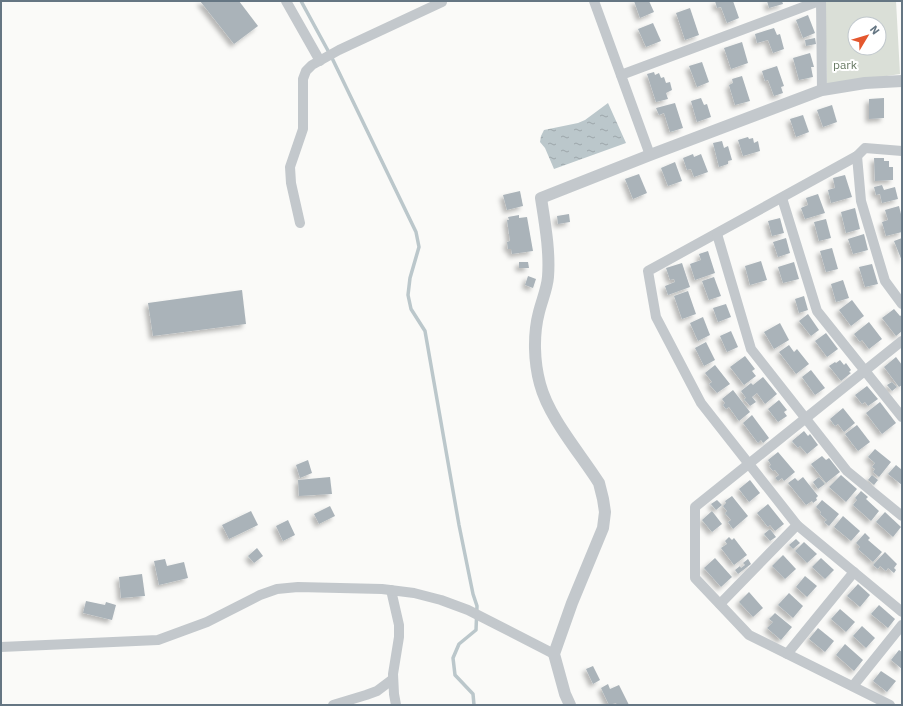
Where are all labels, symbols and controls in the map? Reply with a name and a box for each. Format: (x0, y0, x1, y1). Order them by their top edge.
north arrow (847, 16, 887, 56)
text: N (867, 22, 883, 37)
park label: park (833, 57, 858, 72)

